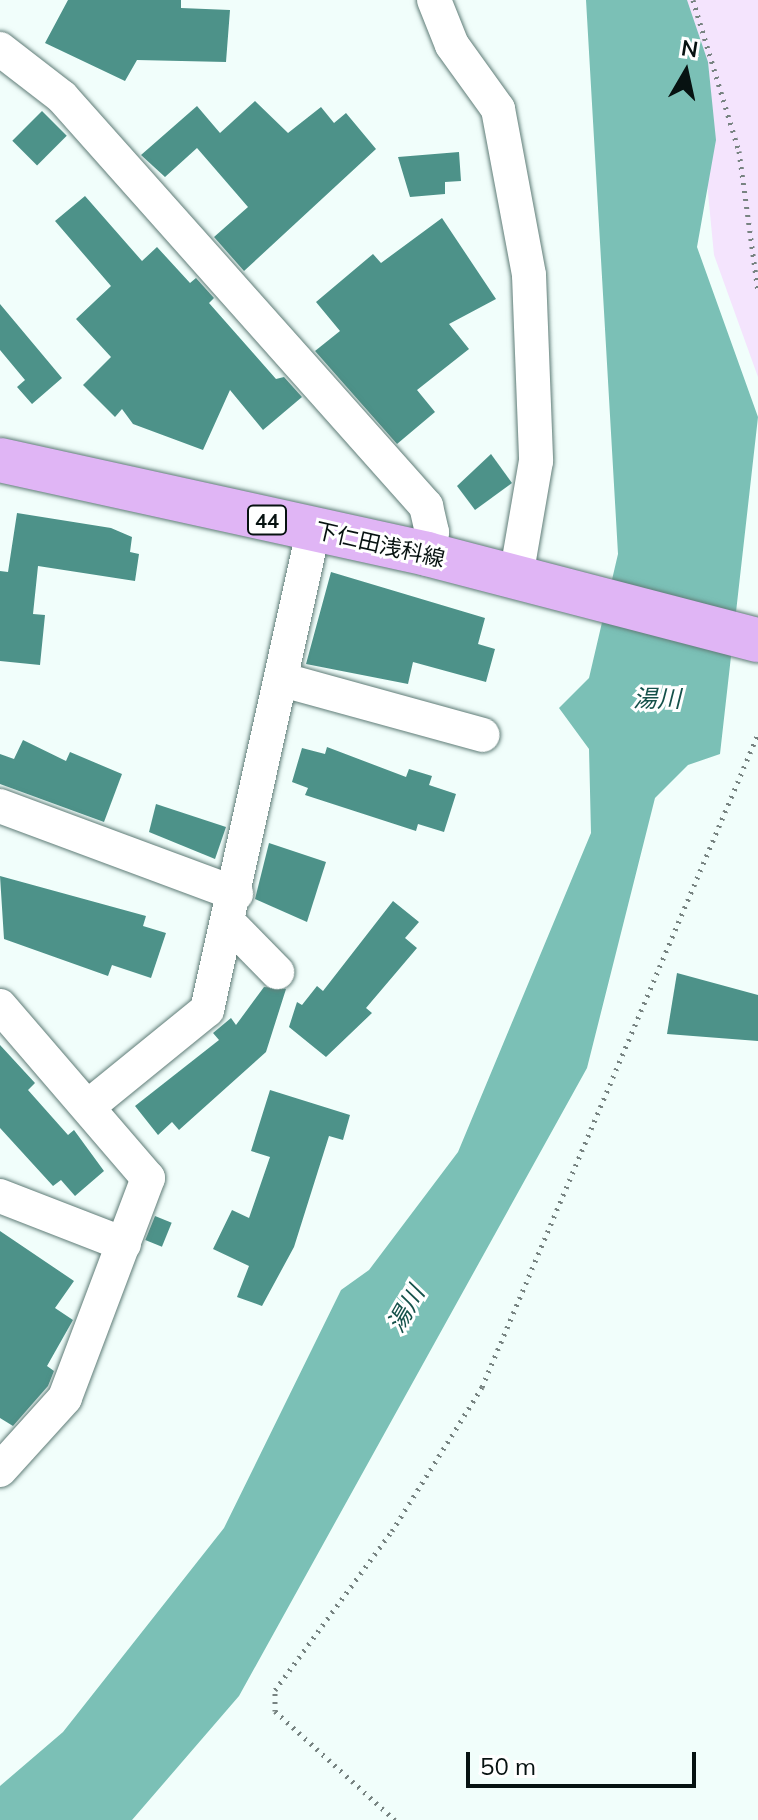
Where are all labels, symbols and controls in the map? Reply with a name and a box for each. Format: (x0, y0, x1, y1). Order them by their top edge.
north arrow (646, 32, 726, 112)
text: N (679, 33, 700, 63)
road number: 44 (247, 504, 287, 536)
street label: 下仁田浅科線 (313, 517, 447, 573)
water label: 湯川 (633, 685, 681, 713)
water label: 湯川 (382, 1281, 430, 1337)
scale bar (470, 1736, 700, 1786)
text: 50 m (480, 1751, 536, 1781)

